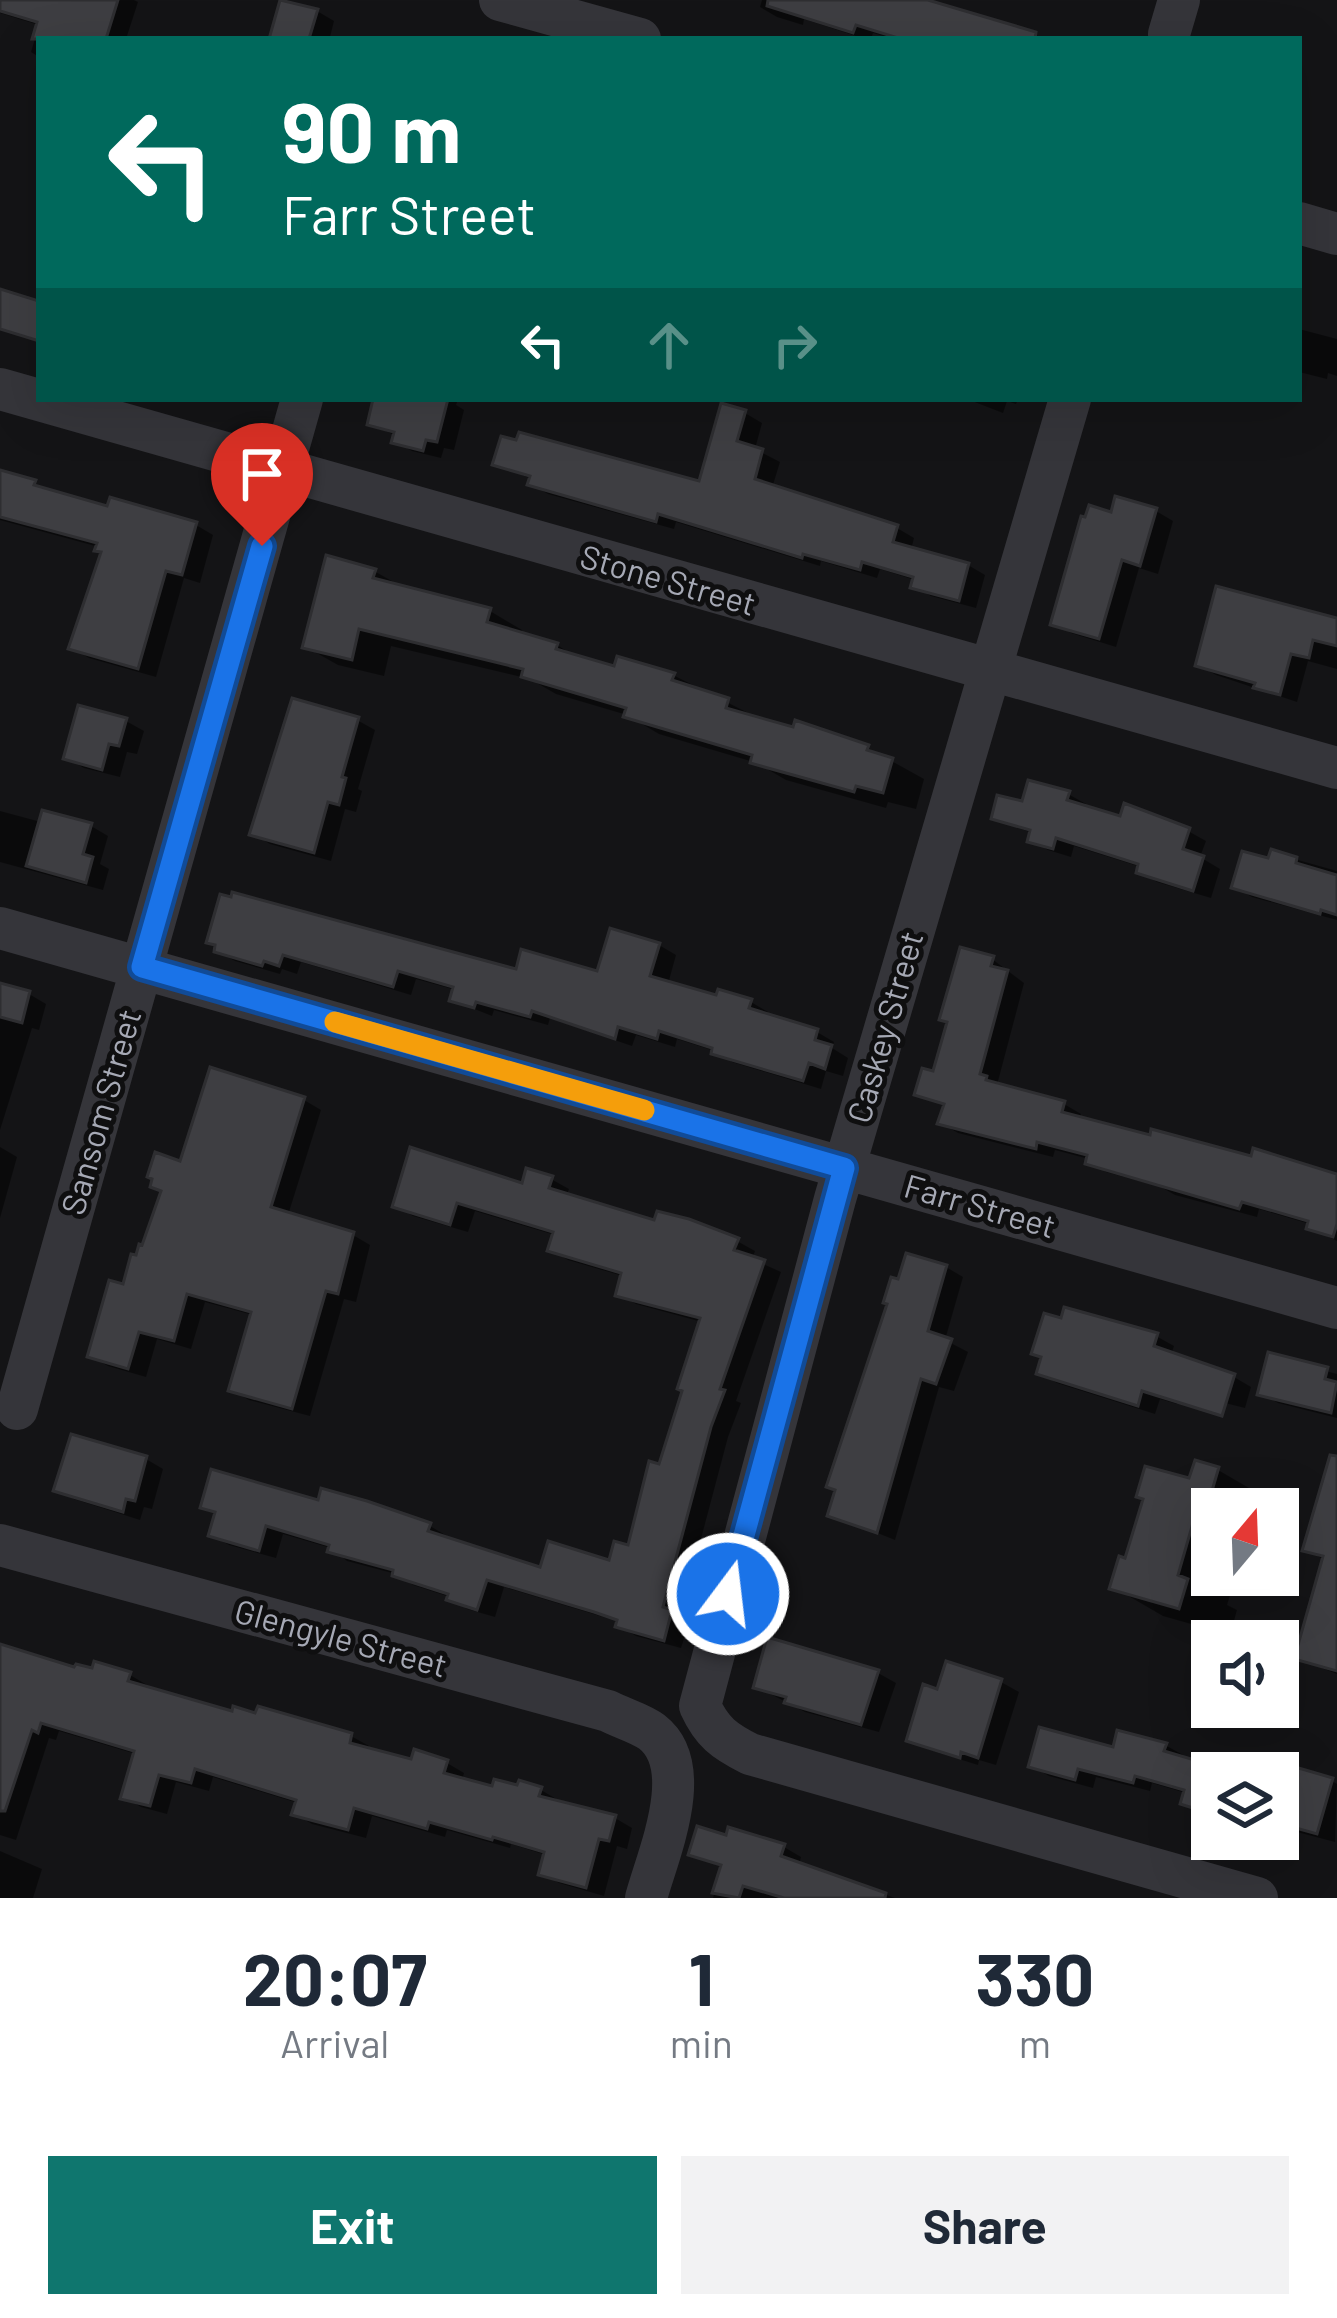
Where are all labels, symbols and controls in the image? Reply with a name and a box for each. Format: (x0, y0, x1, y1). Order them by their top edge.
text: 90 m (282, 79, 461, 180)
icon: left (84, 84, 240, 240)
text: Farr Street (282, 181, 536, 246)
icon: left (510, 312, 576, 378)
icon: ahead (636, 312, 702, 378)
icon: right (762, 312, 828, 378)
pin (211, 423, 313, 546)
icon: arrive (229, 441, 295, 507)
street label: Stone Street (576, 535, 761, 623)
street label: Caskey Street (838, 926, 930, 1127)
street label: Sansom Street (52, 1004, 148, 1219)
street label: Farr Street (900, 1164, 1060, 1246)
north arrow (1191, 1488, 1299, 1596)
map controls (1191, 1488, 1299, 1860)
position arrow (665, 1531, 791, 1657)
street label: Glengyle Street (231, 1590, 452, 1685)
button: sound (1191, 1620, 1299, 1728)
button: layers (1191, 1752, 1299, 1860)
text: 20:07 (243, 1934, 427, 2020)
text: 1 (689, 1934, 714, 2020)
text: 330 (976, 1934, 1094, 2020)
text: Arrival (280, 2019, 389, 2066)
text: min (670, 2019, 733, 2066)
text: m (1019, 2019, 1051, 2066)
button: Exit (48, 2156, 657, 2294)
button: Share (681, 2156, 1289, 2294)

